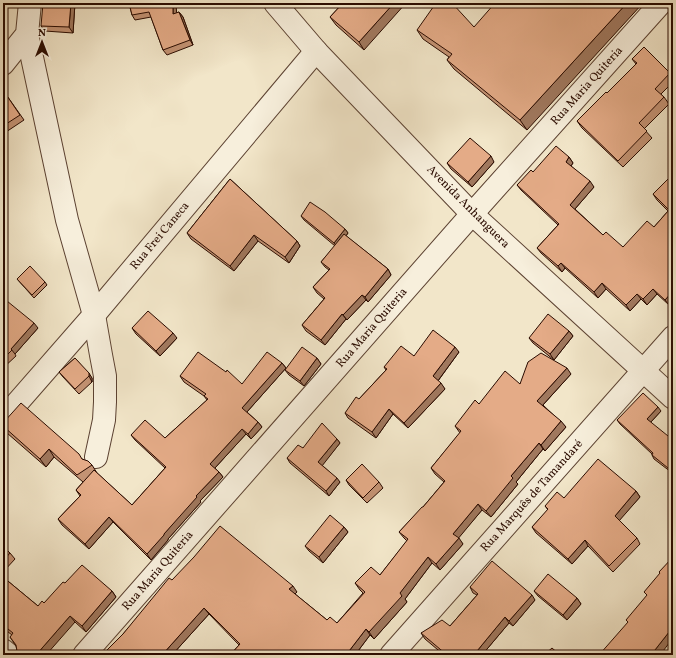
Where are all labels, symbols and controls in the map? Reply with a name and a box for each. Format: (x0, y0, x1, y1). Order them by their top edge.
north arrow (22, 22, 62, 62)
text: N (38, 26, 46, 41)
street label: Rua Maria Quiteria (547, 43, 627, 129)
street label: Avenida Anhanguera (423, 162, 513, 252)
street label: Rua Frei Caneca (127, 198, 193, 273)
street label: Rua Maria Quiteria (333, 285, 411, 371)
street label: Rua Marquês de Tamandaré (477, 436, 587, 556)
street label: Rua Maria Quiteria (119, 528, 197, 614)

